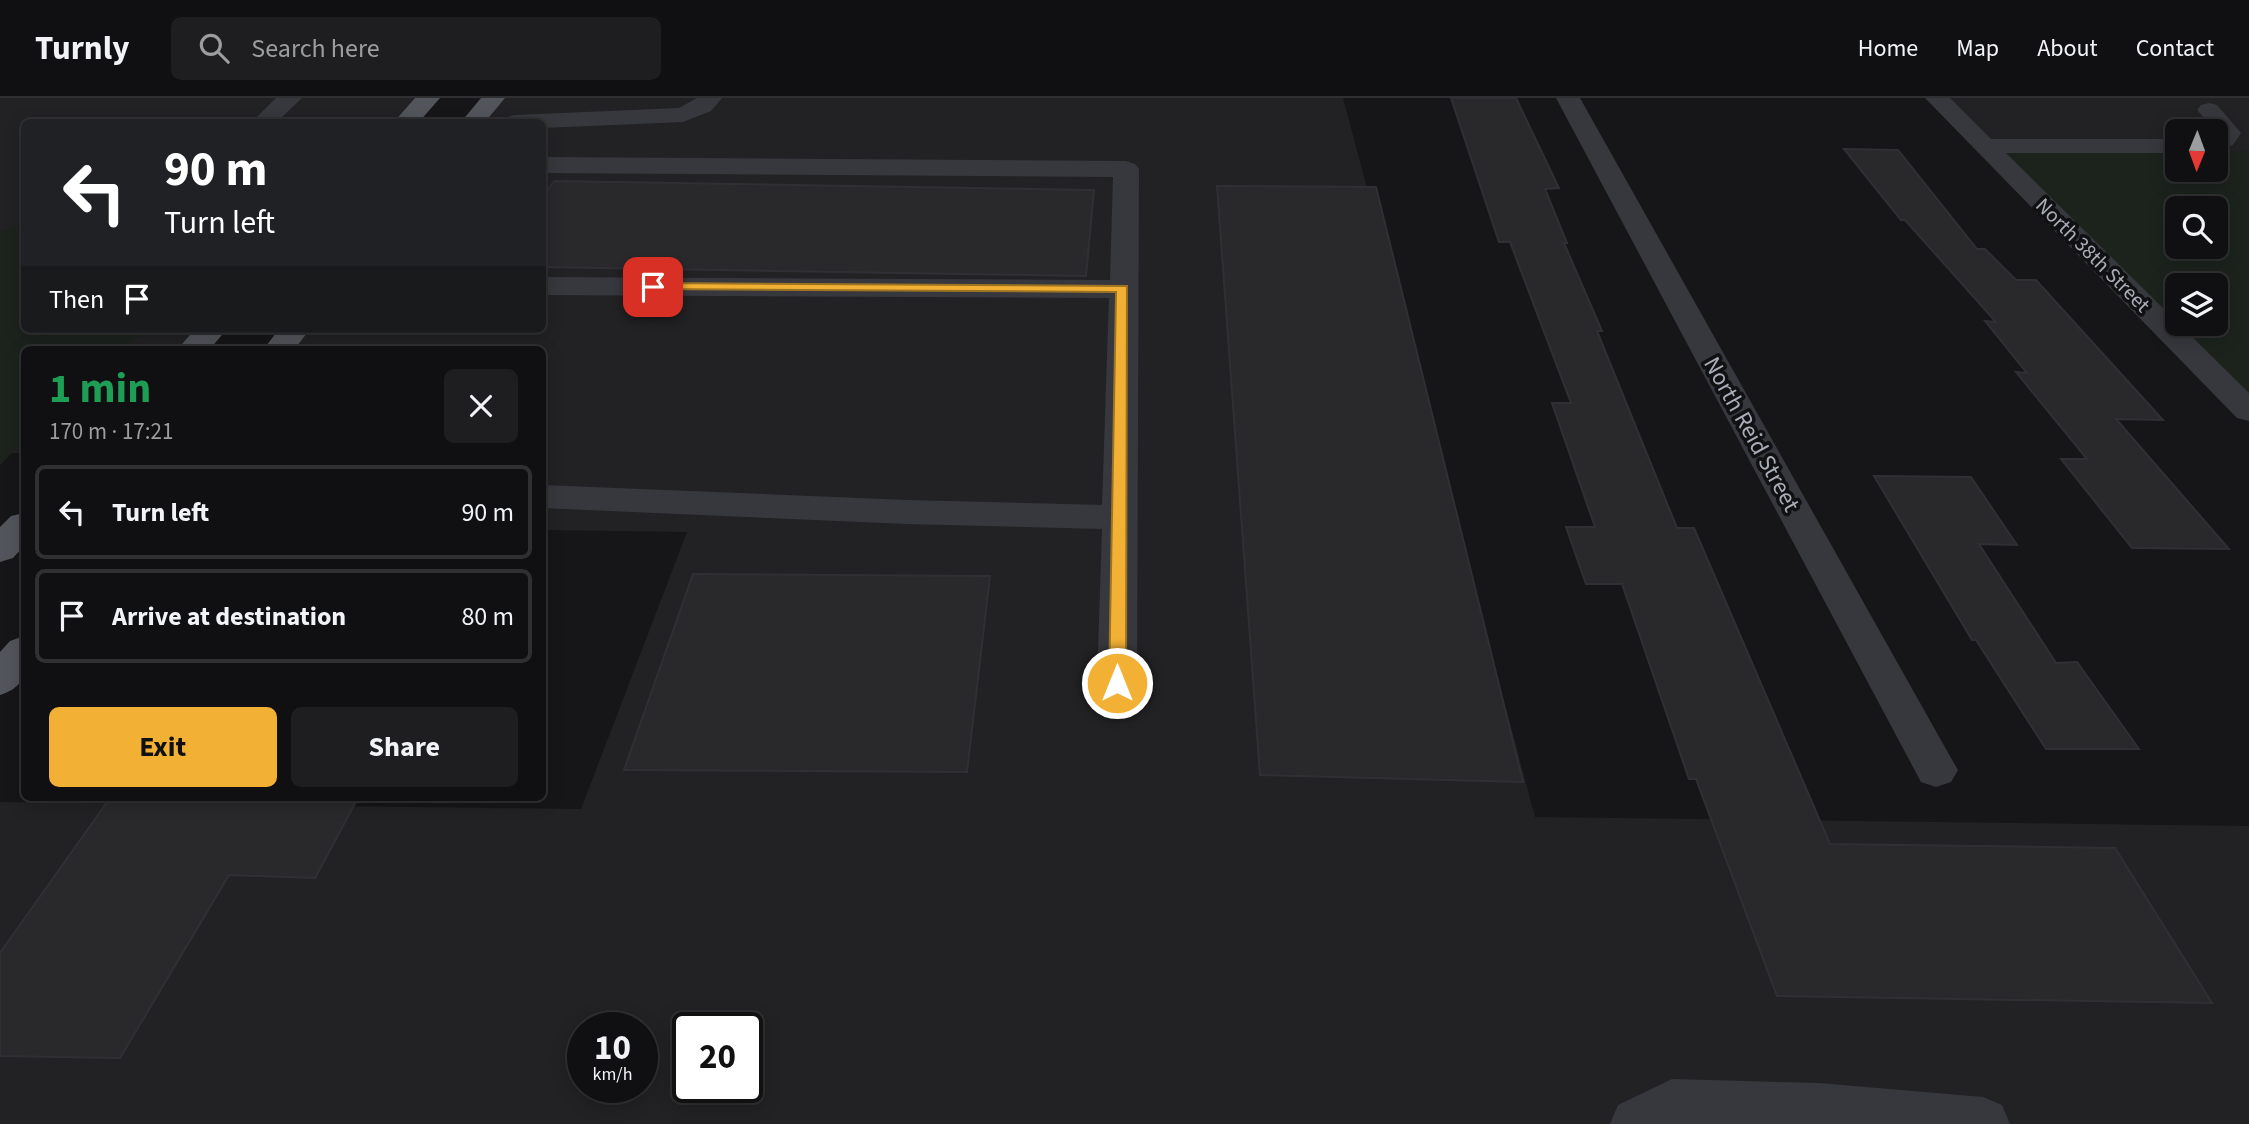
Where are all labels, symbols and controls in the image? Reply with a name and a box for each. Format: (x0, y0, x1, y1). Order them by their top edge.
search box (171, 17, 661, 80)
text: Turnly (35, 25, 129, 72)
icon: search (195, 29, 233, 67)
text: Search here (251, 30, 380, 67)
text: Home (1858, 31, 1918, 66)
text: Map (1956, 31, 1999, 66)
text: About (2037, 31, 2098, 66)
text: Contact (2136, 31, 2214, 66)
north arrow (2165, 119, 2228, 182)
map controls (2165, 119, 2228, 336)
text: 90 m (164, 135, 268, 205)
icon: left (49, 147, 140, 238)
street label: North 38th Street (2029, 191, 2157, 319)
button: search (2165, 196, 2228, 259)
text: Turn left (164, 200, 275, 246)
pin (623, 257, 683, 317)
icon: arrive (634, 268, 672, 306)
button: layers (2165, 273, 2228, 336)
icon: arrive (118, 280, 156, 318)
text: Then (49, 281, 104, 318)
street label: North Reid Street (1694, 350, 1809, 518)
text: 1 min (49, 359, 151, 419)
button: close (444, 369, 518, 443)
text: 170 m · 17:21 (49, 415, 173, 448)
icon: left (53, 493, 91, 531)
text: Turn left (112, 494, 209, 531)
text: 90 m (461, 494, 514, 531)
icon: arrive (53, 597, 91, 635)
text: Arrive at destination (112, 598, 346, 635)
text: 80 m (461, 598, 514, 635)
position arrow (1080, 646, 1154, 720)
button: Exit (49, 707, 277, 787)
button: Share (291, 707, 518, 787)
speed limit sign: 20 (672, 1012, 763, 1103)
text: 10 (594, 1023, 631, 1073)
text: km/h (593, 1062, 632, 1087)

